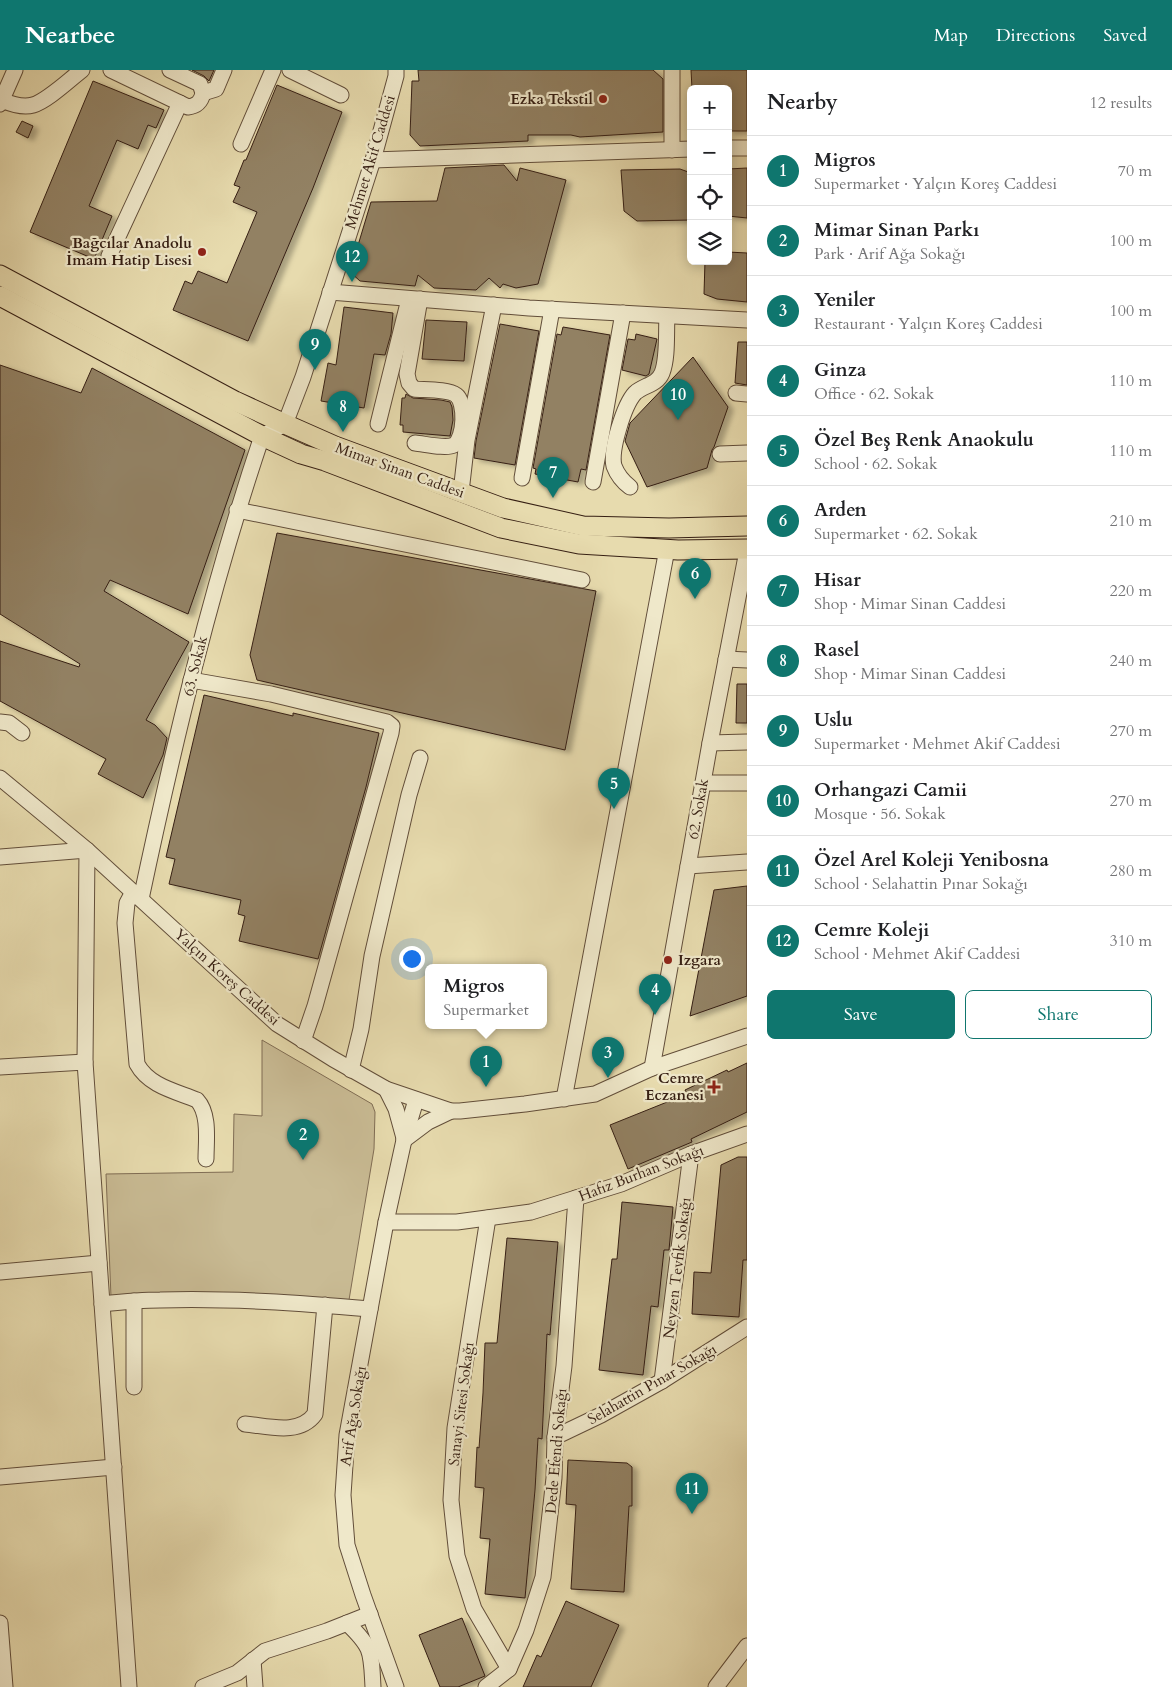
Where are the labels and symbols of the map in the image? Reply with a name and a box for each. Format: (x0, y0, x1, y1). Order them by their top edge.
place label: Ezka Tekstil (510, 89, 594, 109)
street label: Mehmet Akif Caddesi (340, 93, 400, 231)
marker: Ezka Tekstil (597, 93, 609, 105)
place label: Bağcılar Anadolu İmam Hatip Lisesi (66, 233, 192, 270)
pin: 12 (336, 241, 368, 282)
marker: Bağcılar Anadolu İmam Hatip Lisesi (196, 246, 208, 258)
pin: 9 (299, 329, 331, 370)
pin: 10 (662, 379, 694, 420)
pin: 8 (327, 391, 359, 432)
street label: Mimar Sinan Caddesi (333, 437, 467, 503)
pin: 7 (537, 457, 569, 498)
pin: 6 (679, 558, 711, 599)
street label: 63. Sokak (178, 634, 212, 698)
pin: 5 (598, 768, 630, 809)
street label: 62. Sokak (683, 777, 713, 841)
street label: Yalçın Koreş Caddesi (170, 924, 284, 1030)
your location (399, 946, 425, 972)
place label: Izgara (678, 950, 722, 970)
marker: Izgara (662, 954, 674, 966)
pin: 4 (639, 974, 671, 1015)
pin: 3 (592, 1037, 624, 1078)
pin: 1 (470, 1046, 502, 1087)
place label: Cemre Eczanesi (645, 1068, 704, 1105)
marker: Cemre Eczanesi (708, 1081, 720, 1093)
pin: 2 (287, 1119, 319, 1160)
street label: Hafız Burhan Sokağı (576, 1140, 706, 1206)
street label: Neyzen Tevfik Sokağı (658, 1196, 696, 1340)
street label: Selahattin Pınar Sokağı (584, 1339, 720, 1429)
street label: Sanayi Sitesi Sokağı (443, 1341, 479, 1467)
street label: Arif Ağa Sokağı (335, 1364, 371, 1468)
street label: Dede Efendi Sokağı (541, 1387, 571, 1515)
pin: 11 (676, 1473, 708, 1514)

